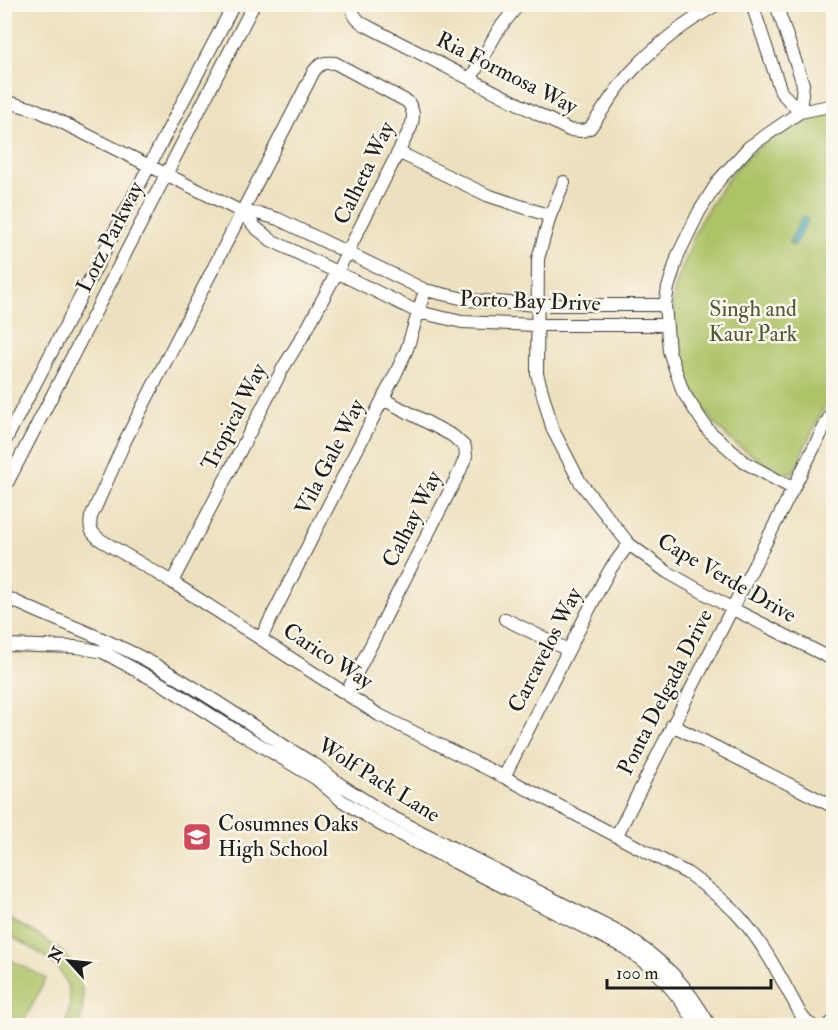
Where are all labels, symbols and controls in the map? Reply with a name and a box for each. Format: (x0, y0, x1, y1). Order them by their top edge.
street label: Ria Formosa Way (432, 25, 583, 121)
street label: Calheta Way (327, 117, 401, 229)
street label: Lotz Parkway (70, 177, 150, 297)
street label: Porto Bay Drive (459, 285, 601, 317)
park label: Singh and Kaur Park (709, 295, 798, 348)
street label: Tropical Way (195, 358, 274, 476)
street label: Vila Gale Way (289, 394, 371, 520)
street label: Calhay Way (376, 466, 448, 572)
street label: Cape Verde Drive (652, 527, 802, 630)
street label: Carcavelos Way (502, 583, 589, 717)
street label: Ponta Delgada Drive (611, 604, 719, 780)
street label: Carico Way (278, 616, 379, 696)
street label: Wolf Pack Lane (312, 731, 445, 829)
place label: Cosumnes Oaks High School (218, 810, 358, 863)
school or university icon: Cosumnes Oaks High School (181, 821, 213, 853)
north arrow (39, 931, 99, 991)
text: N (44, 943, 69, 966)
scale bar (607, 952, 770, 990)
text: 100 m (616, 962, 659, 985)

